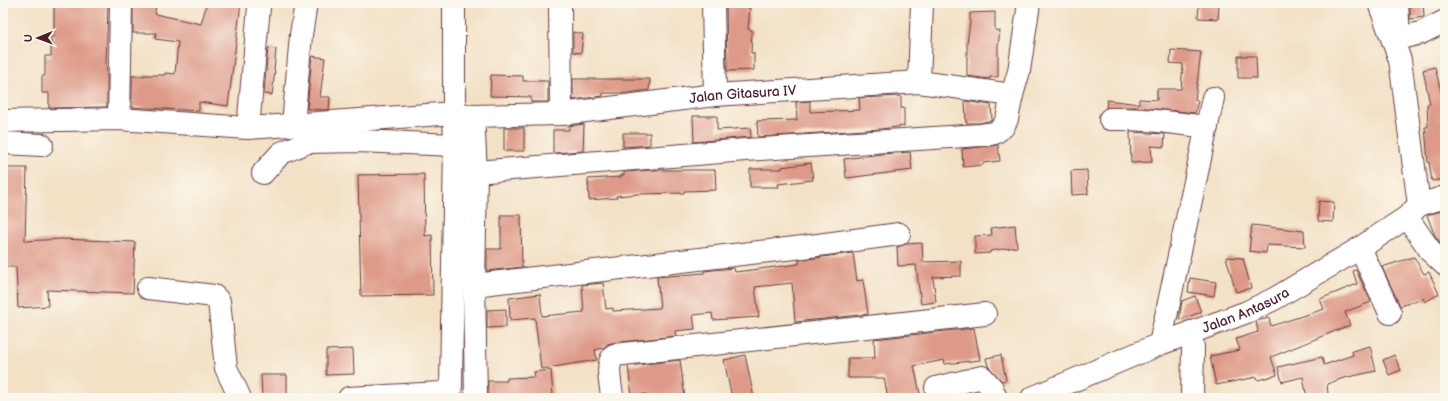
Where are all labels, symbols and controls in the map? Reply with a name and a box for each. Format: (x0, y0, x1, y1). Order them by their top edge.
north arrow (18, 18, 58, 58)
text: U (22, 34, 35, 42)
street label: Jalan Gitasura IV (688, 82, 797, 107)
street label: Jalan Antasura (1200, 284, 1292, 337)

